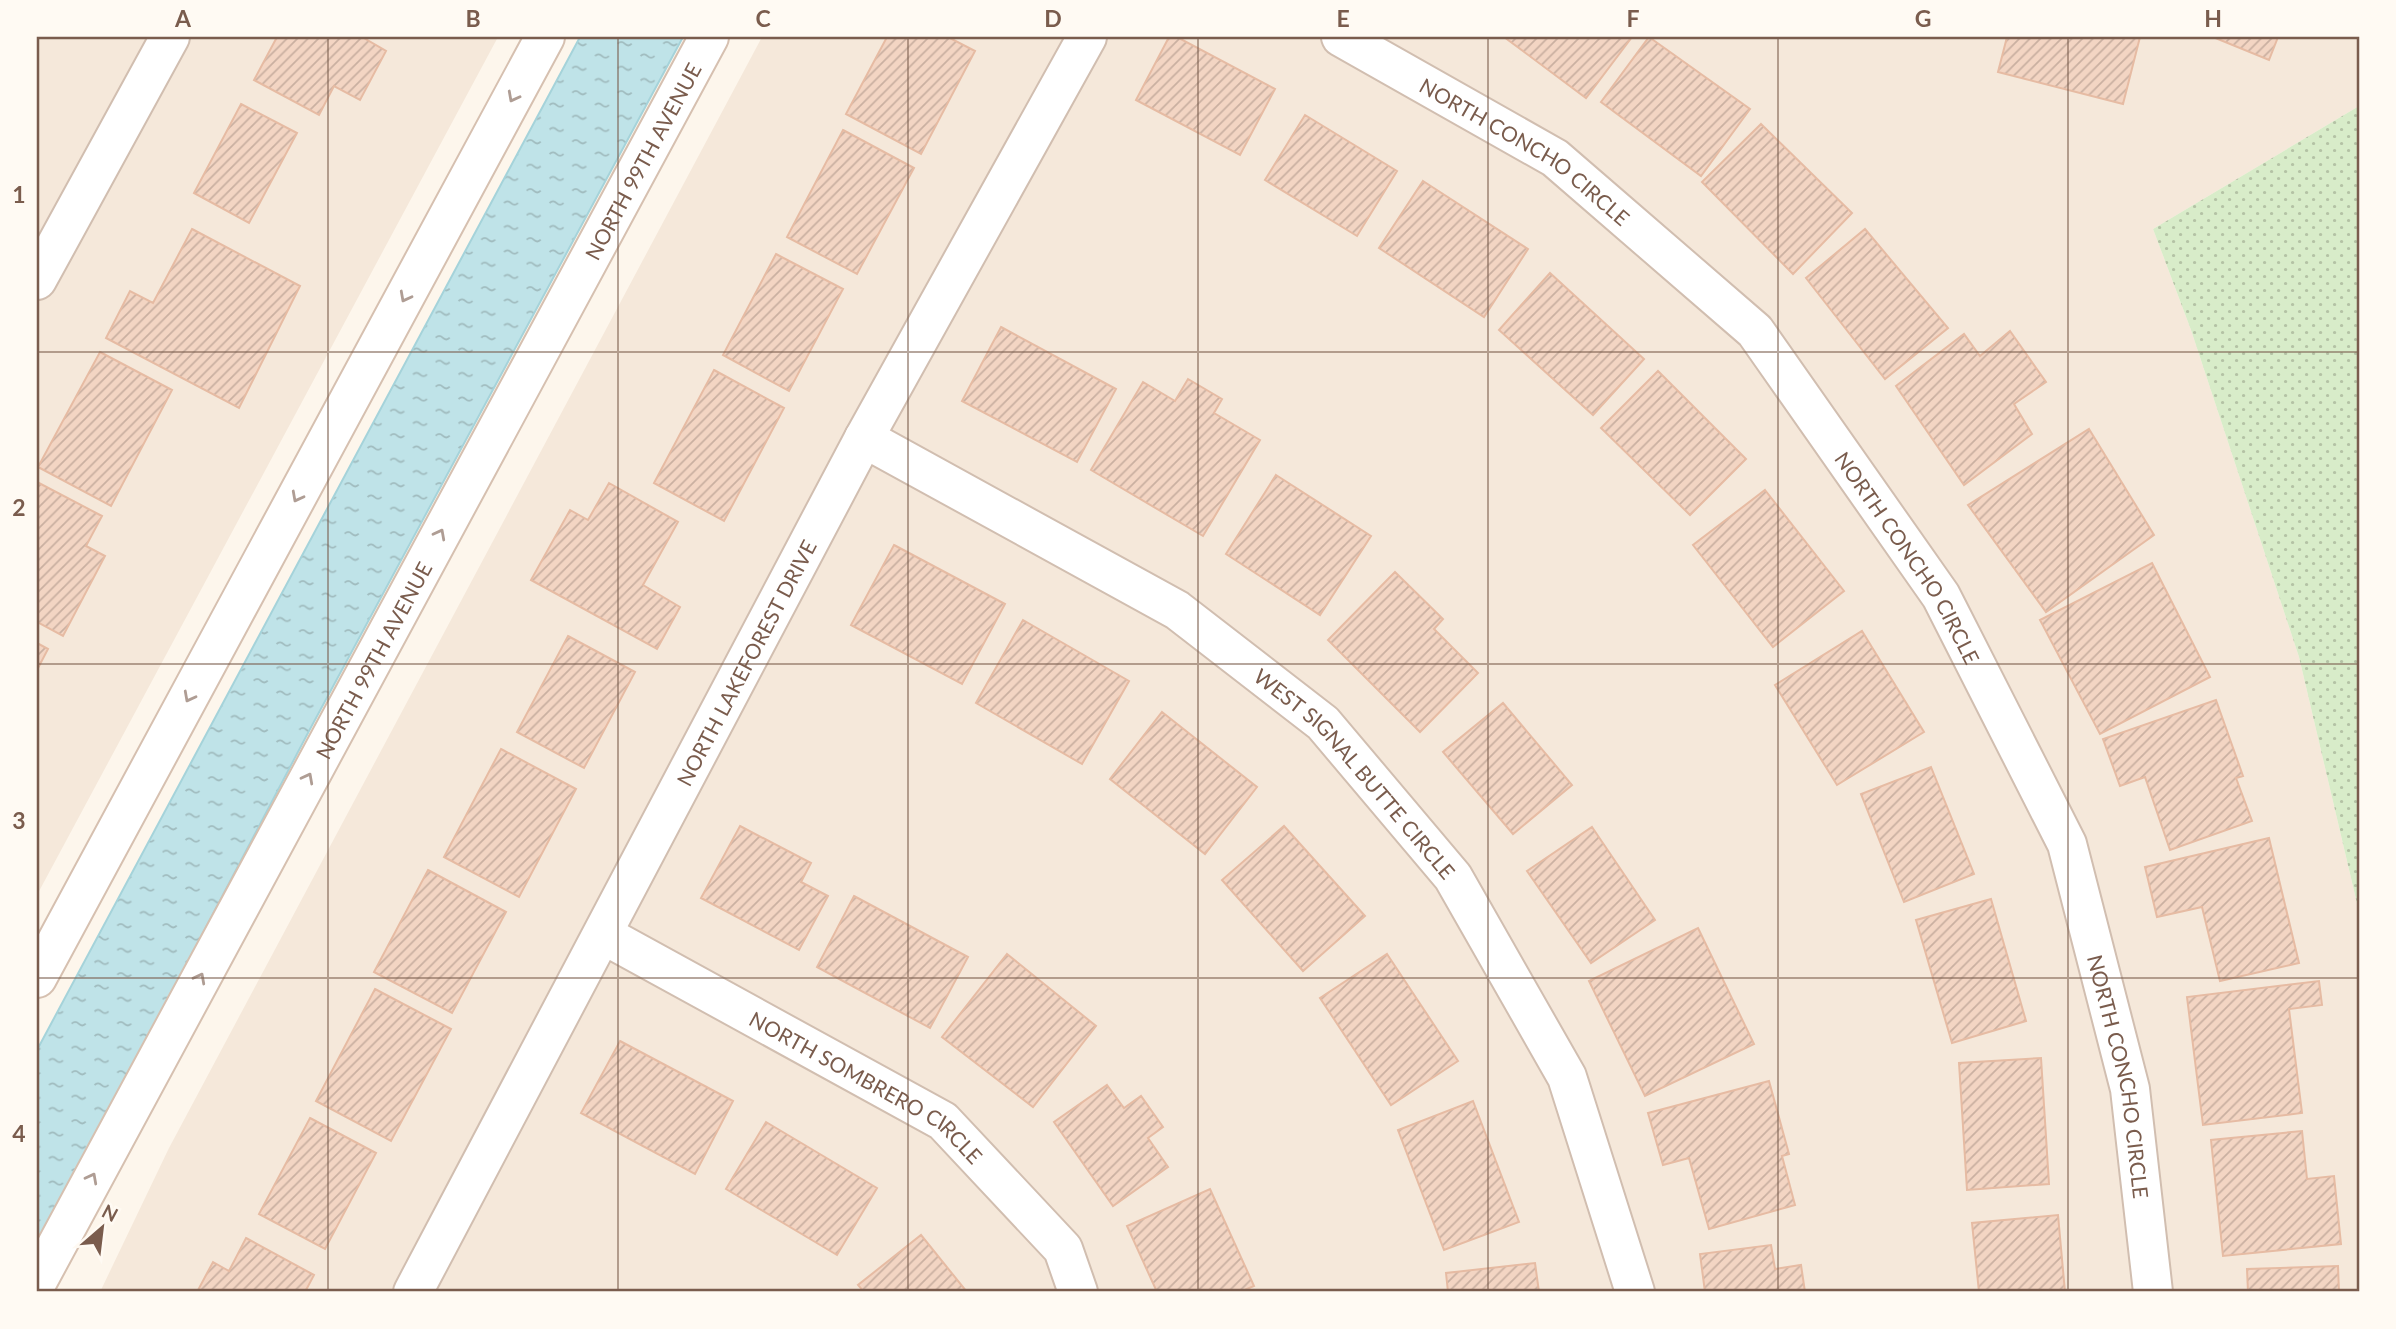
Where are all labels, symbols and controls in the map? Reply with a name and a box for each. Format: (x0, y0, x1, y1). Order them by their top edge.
text: A (174, 4, 192, 32)
text: B (465, 4, 481, 32)
text: C (755, 4, 771, 32)
text: D (1044, 4, 1062, 32)
text: E (1336, 4, 1350, 32)
text: F (1626, 4, 1640, 32)
text: G (1915, 4, 1931, 32)
text: H (2204, 4, 2222, 32)
street label: NORTH 99TH AVENUE (579, 58, 705, 264)
street label: NORTH CONCHO CIRCLE (1416, 72, 1635, 230)
one-way arrow (508, 90, 521, 102)
text: 1 (12, 180, 26, 208)
one-way arrow (400, 290, 413, 302)
street label: NORTH CONCHO CIRCLE (1831, 446, 1986, 668)
one-way arrow (292, 490, 305, 502)
text: 2 (12, 493, 26, 521)
one-way arrow (431, 529, 445, 542)
street label: NORTH LAKEFOREST DRIVE (670, 535, 821, 790)
street label: NORTH 99TH AVENUE (310, 557, 436, 763)
street label: WEST SIGNAL BUTTE CIRCLE (1250, 662, 1461, 883)
one-way arrow (183, 690, 197, 702)
one-way arrow (300, 772, 313, 785)
text: 3 (12, 806, 26, 834)
street label: NORTH CONCHO CIRCLE (2083, 952, 2155, 1200)
one-way arrow (191, 972, 205, 985)
street label: NORTH SOMBRERO CIRCLE (746, 1005, 988, 1168)
text: 4 (12, 1119, 26, 1147)
one-way arrow (84, 1173, 97, 1185)
north arrow (66, 1192, 136, 1262)
text: N (98, 1199, 122, 1226)

